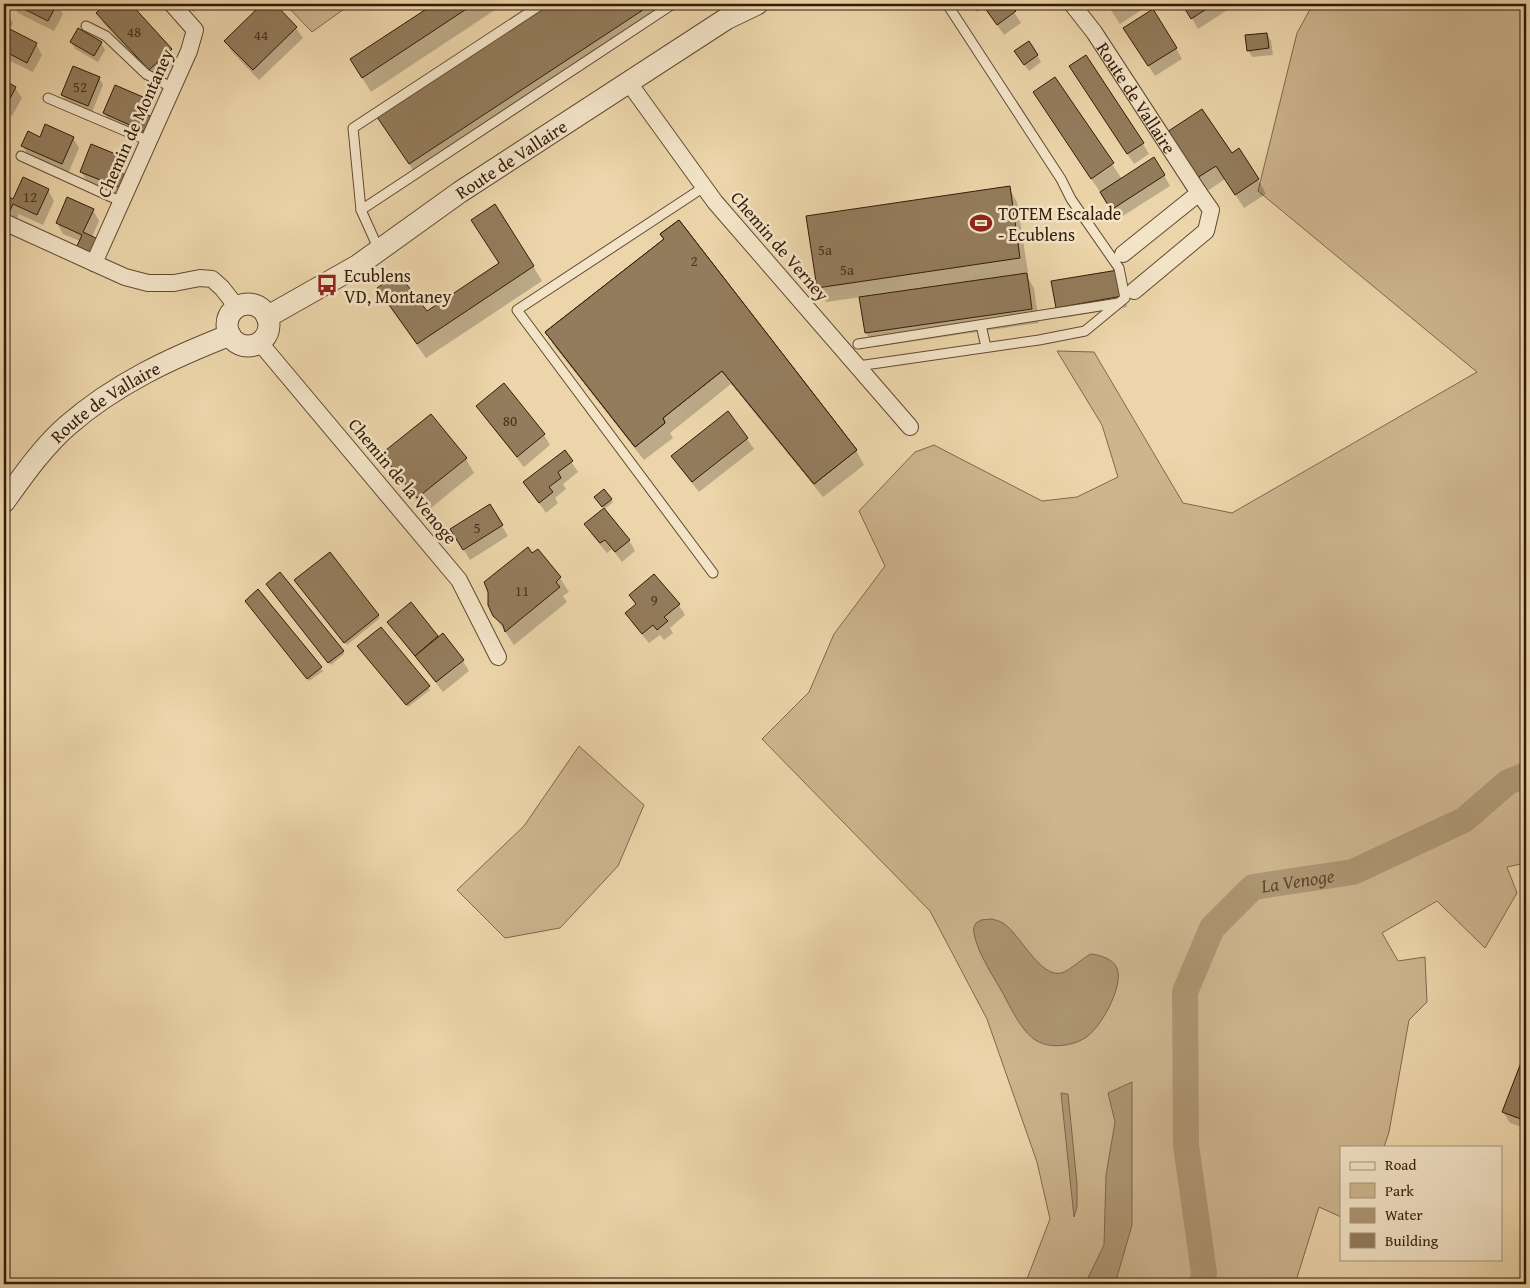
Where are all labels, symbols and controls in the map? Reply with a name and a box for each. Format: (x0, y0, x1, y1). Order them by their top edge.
house number: 48 (127, 21, 141, 42)
house number: 44 (254, 24, 268, 45)
street label: Route de Vallaire (1090, 36, 1183, 159)
street label: Chemin de Montaney (90, 44, 180, 202)
house number: 52 (73, 76, 87, 97)
street label: Route de Vallaire (450, 112, 572, 205)
street label: Chemin de Verney (724, 185, 836, 307)
house number: 12 (23, 186, 37, 207)
place label: TOTEM Escalade - Ecublens (998, 200, 1121, 248)
sports icon: TOTEM Escalade - Ecublens (968, 210, 994, 236)
house number: 5a (818, 239, 832, 260)
house number: 2 (690, 250, 698, 271)
house number: 5a (840, 259, 854, 280)
place label: Ecublens VD, Montaney (344, 262, 452, 310)
bus stop icon: Ecublens VD, Montaney (314, 272, 340, 298)
street label: Route de Vallaire (44, 354, 164, 449)
house number: 80 (503, 410, 517, 431)
street label: Chemin de la Venoge (342, 412, 464, 550)
house number: 5 (473, 517, 481, 538)
house number: 11 (515, 580, 529, 601)
house number: 9 (650, 589, 658, 610)
water label: La Venoge (1258, 861, 1336, 900)
legend (1340, 1146, 1502, 1260)
text: Road (1385, 1154, 1416, 1175)
text: Park (1385, 1180, 1414, 1201)
text: Water (1385, 1204, 1423, 1225)
text: Building (1385, 1230, 1439, 1251)

